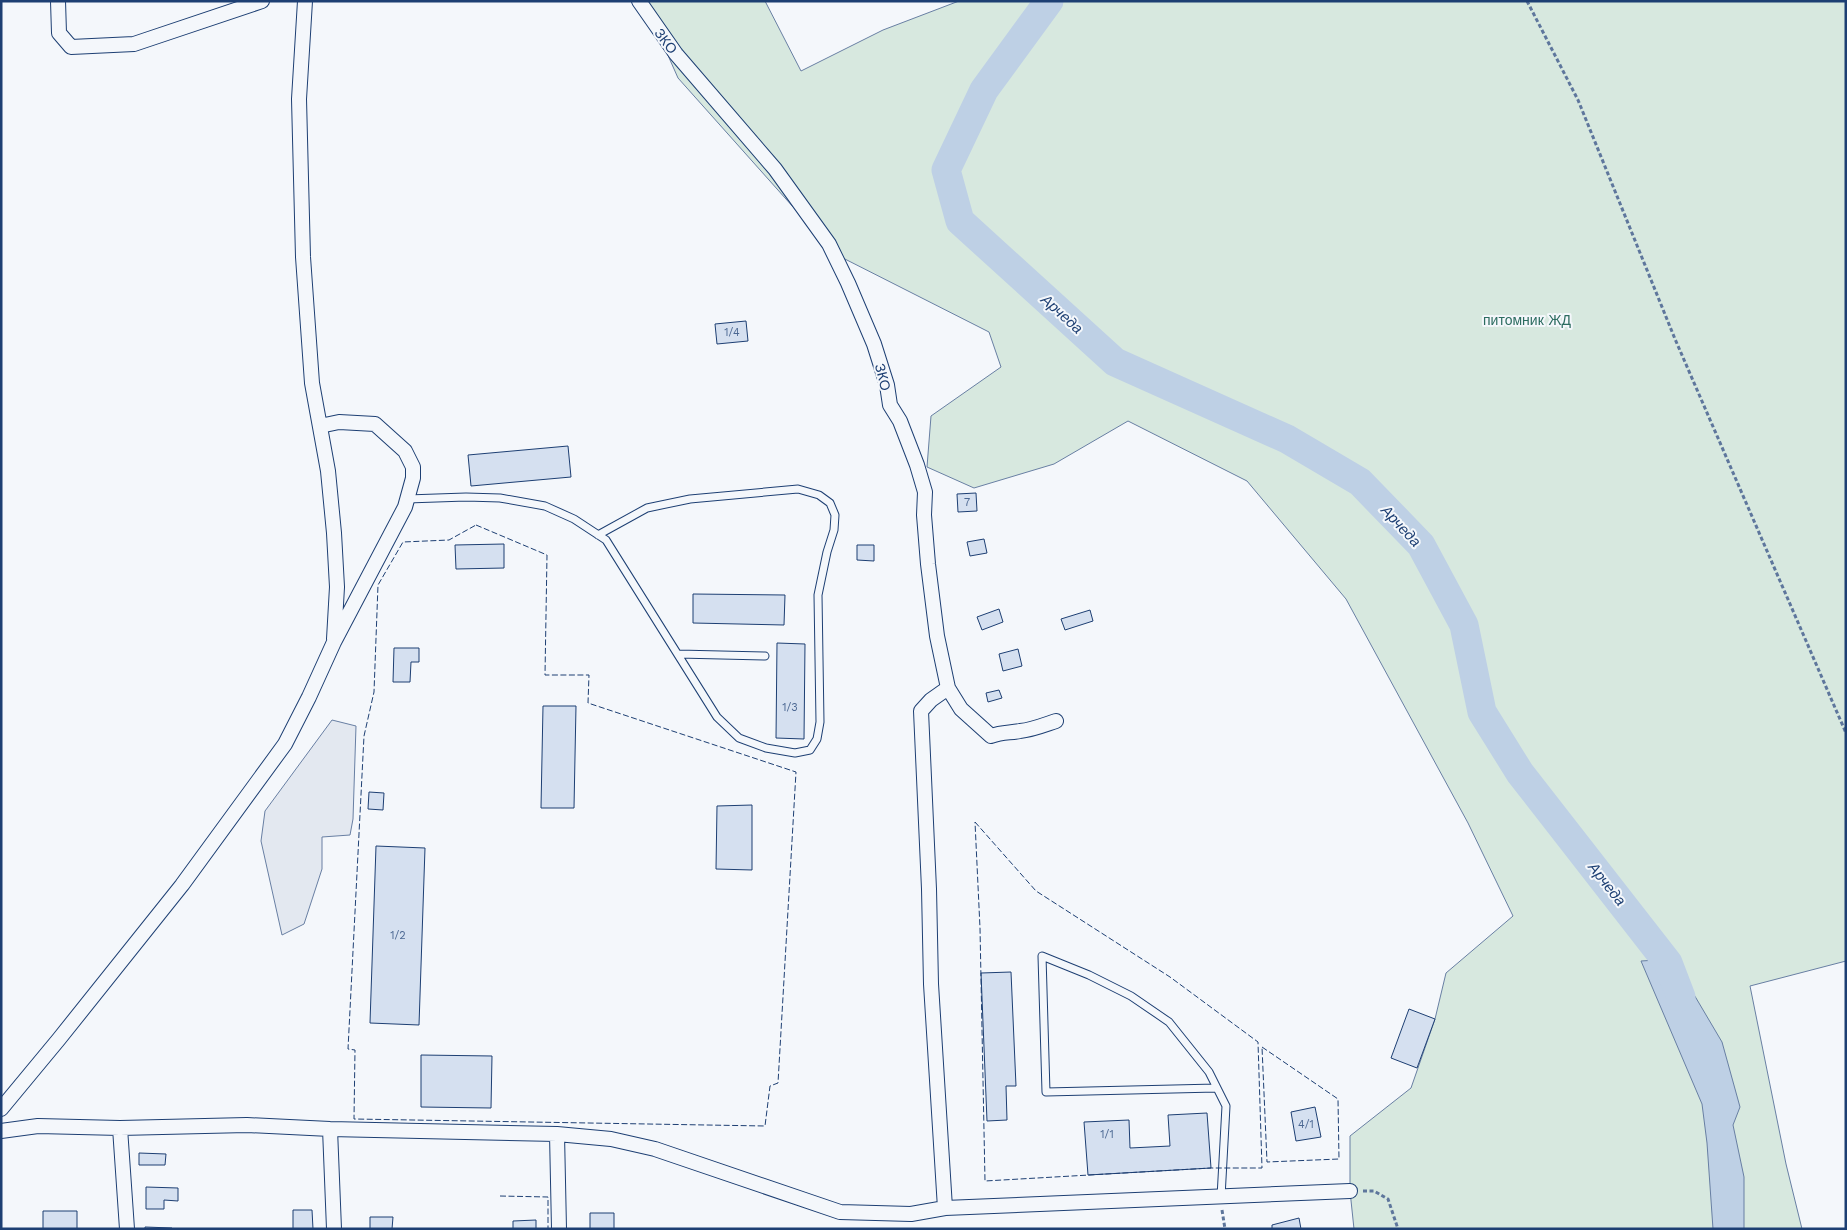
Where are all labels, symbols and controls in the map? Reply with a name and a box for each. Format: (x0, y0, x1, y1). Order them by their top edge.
street label: ЗКО (651, 25, 681, 57)
water label: Арчеда (1037, 290, 1087, 338)
park label: питомник ЖД (1483, 312, 1571, 328)
house number: 1/4 (724, 326, 740, 339)
street label: ЗКО (872, 362, 894, 392)
house number: 7 (964, 496, 970, 509)
water label: Арчеда (1377, 501, 1425, 551)
house number: 1/3 (782, 701, 798, 714)
water label: Арчеда (1584, 858, 1630, 909)
house number: 1/2 (390, 929, 406, 942)
house number: 4/1 (1298, 1118, 1314, 1131)
house number: 1/1 (1100, 1128, 1114, 1141)

